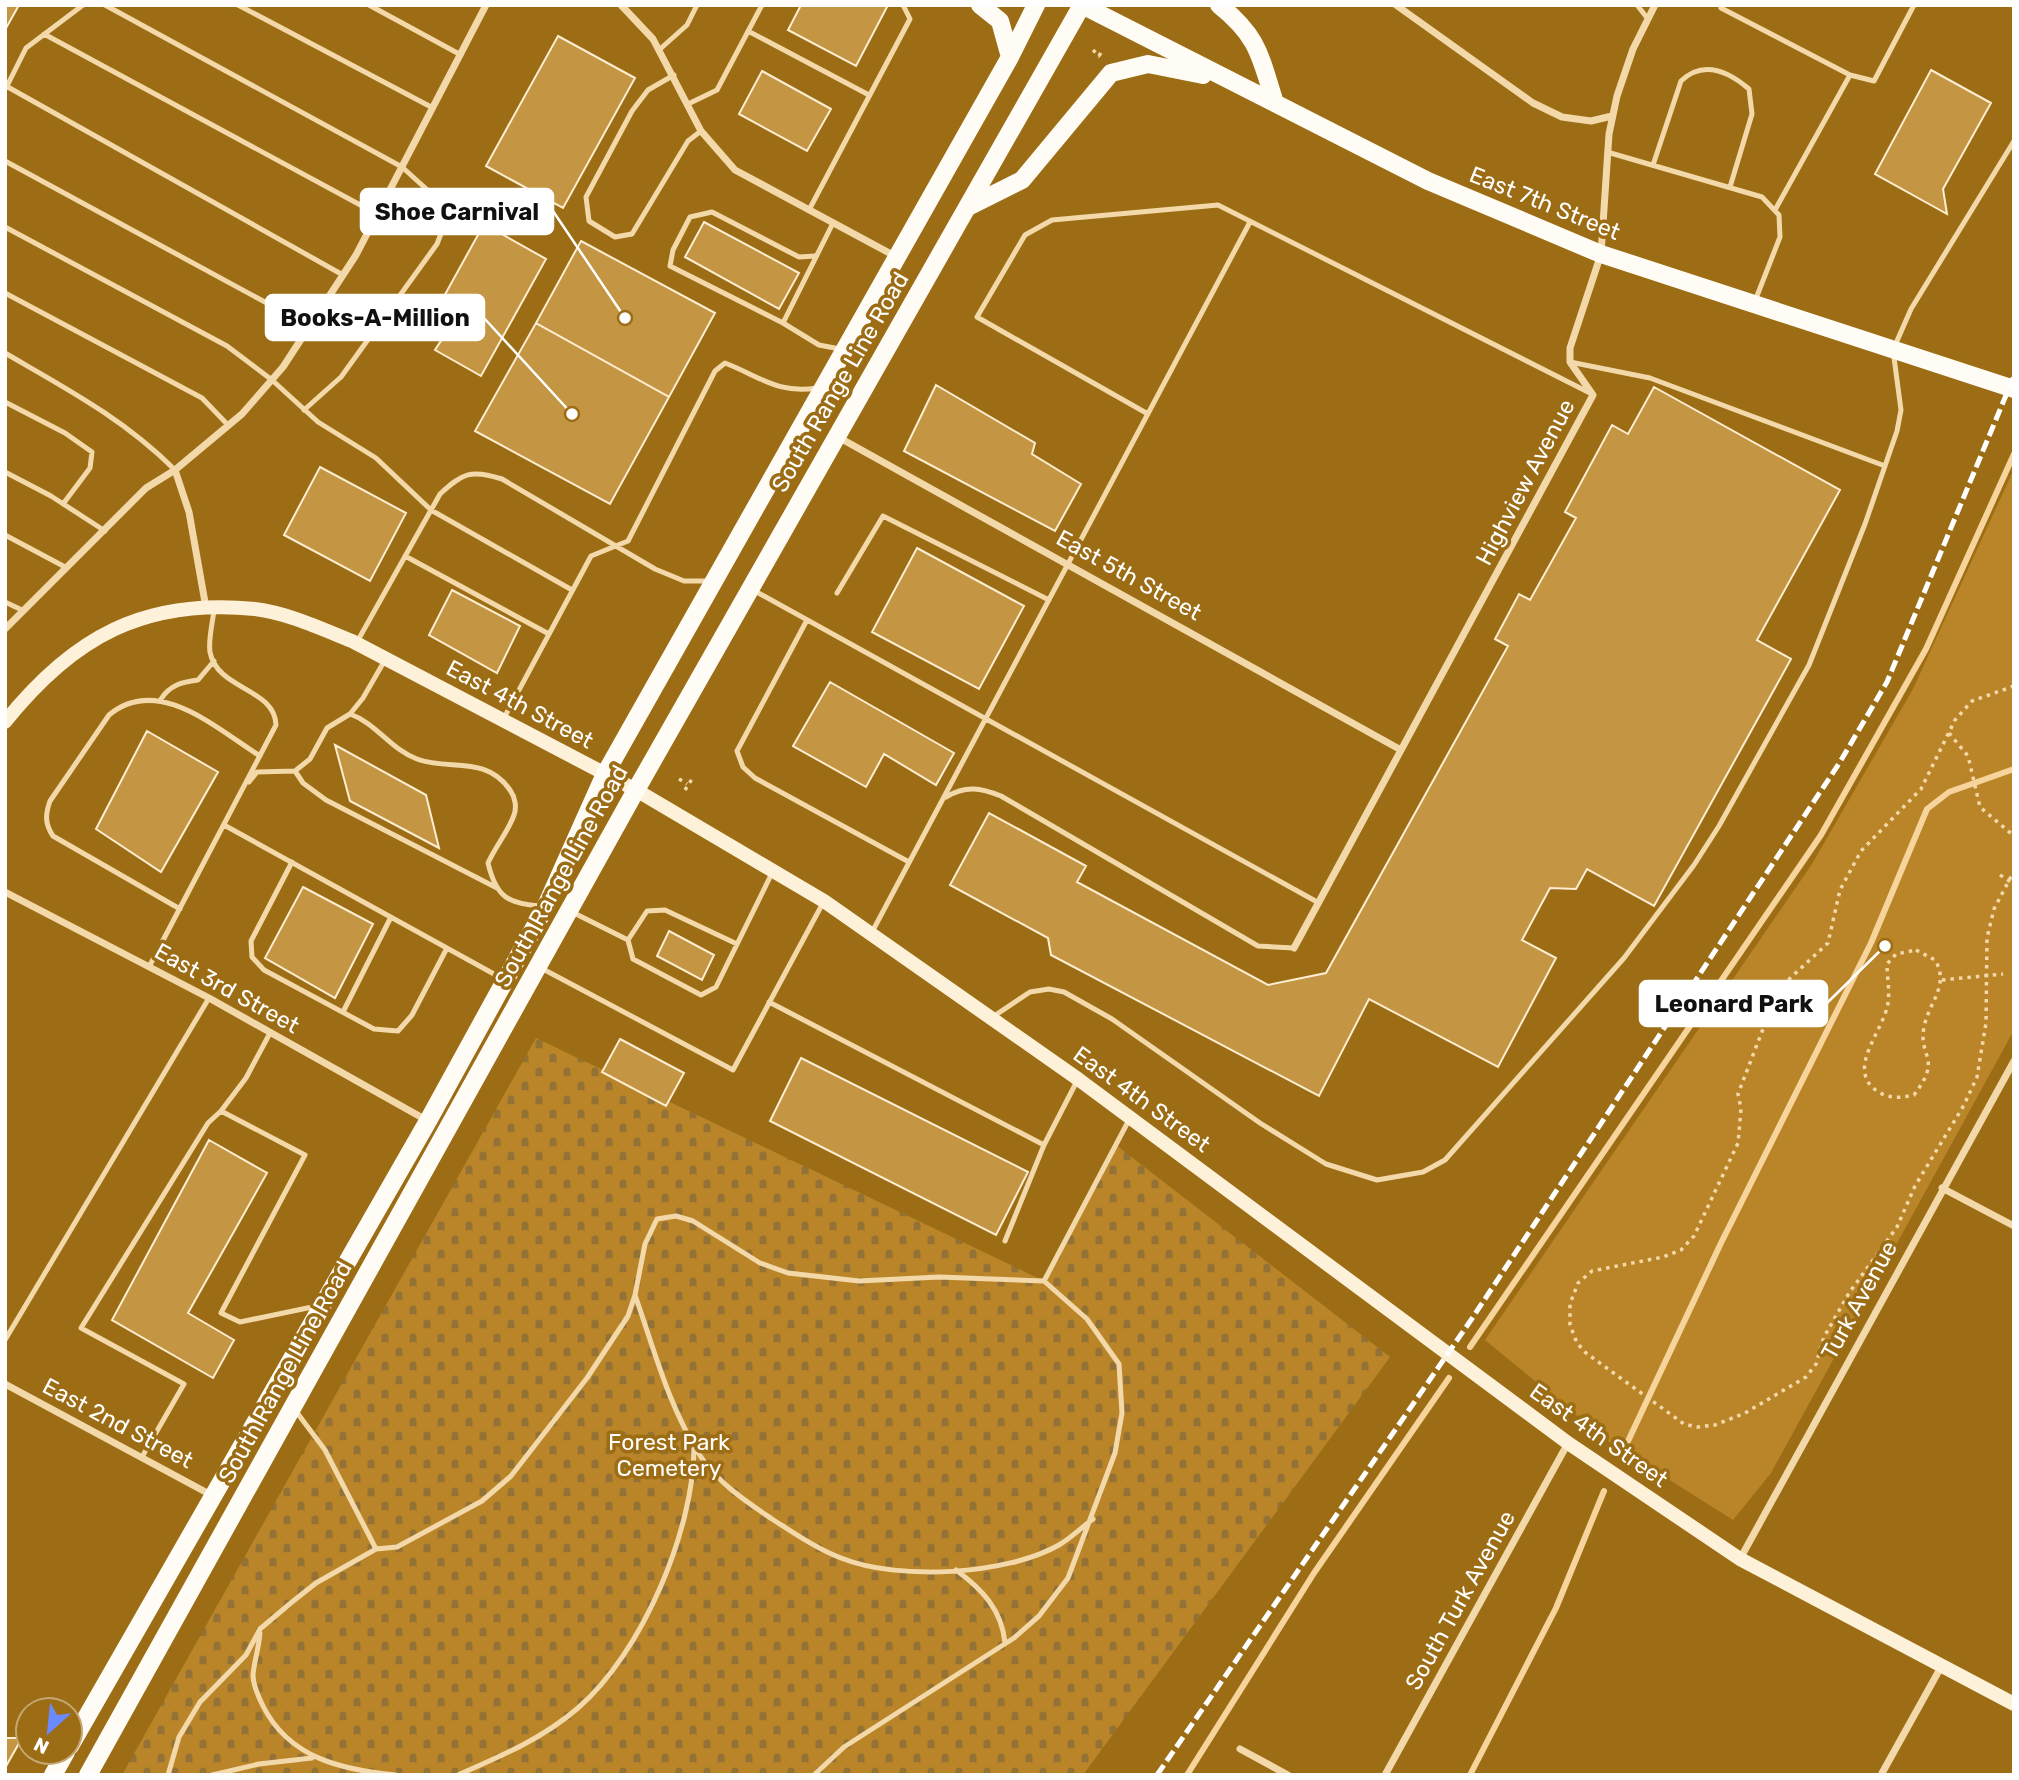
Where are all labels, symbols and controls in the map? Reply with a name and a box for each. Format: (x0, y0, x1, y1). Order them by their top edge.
street label: East 7th Street (1466, 160, 1624, 246)
callout: Shoe Carnival (361, 189, 553, 234)
text: Shoe Carnival (375, 198, 539, 226)
street label: South Range Line Road (766, 267, 914, 497)
callout: Books-A-Million (266, 295, 484, 340)
text: Books-A-Million (280, 304, 470, 332)
street label: Highview Avenue (1470, 394, 1580, 570)
street label: East 5th Street (1051, 524, 1207, 626)
street label: East 4th Street (442, 654, 598, 754)
street label: South Range Line Road (488, 760, 634, 992)
street label: East 3rd Street (150, 937, 304, 1039)
callout: Leonard Park (1640, 981, 1827, 1026)
text: Leonard Park (1655, 990, 1813, 1018)
street label: East 4th Street (1068, 1040, 1216, 1158)
street label: Turk Avenue (1815, 1236, 1903, 1364)
street label: South Range Line Road (212, 1256, 358, 1488)
street label: East 2nd Street (38, 1372, 198, 1474)
street label: East 4th Street (1524, 1377, 1674, 1493)
park label: Forest Park Cemetery (608, 1428, 730, 1482)
street label: South Turk Avenue (1399, 1505, 1521, 1695)
north arrow (14, 1696, 84, 1766)
text: N (30, 1732, 53, 1759)

